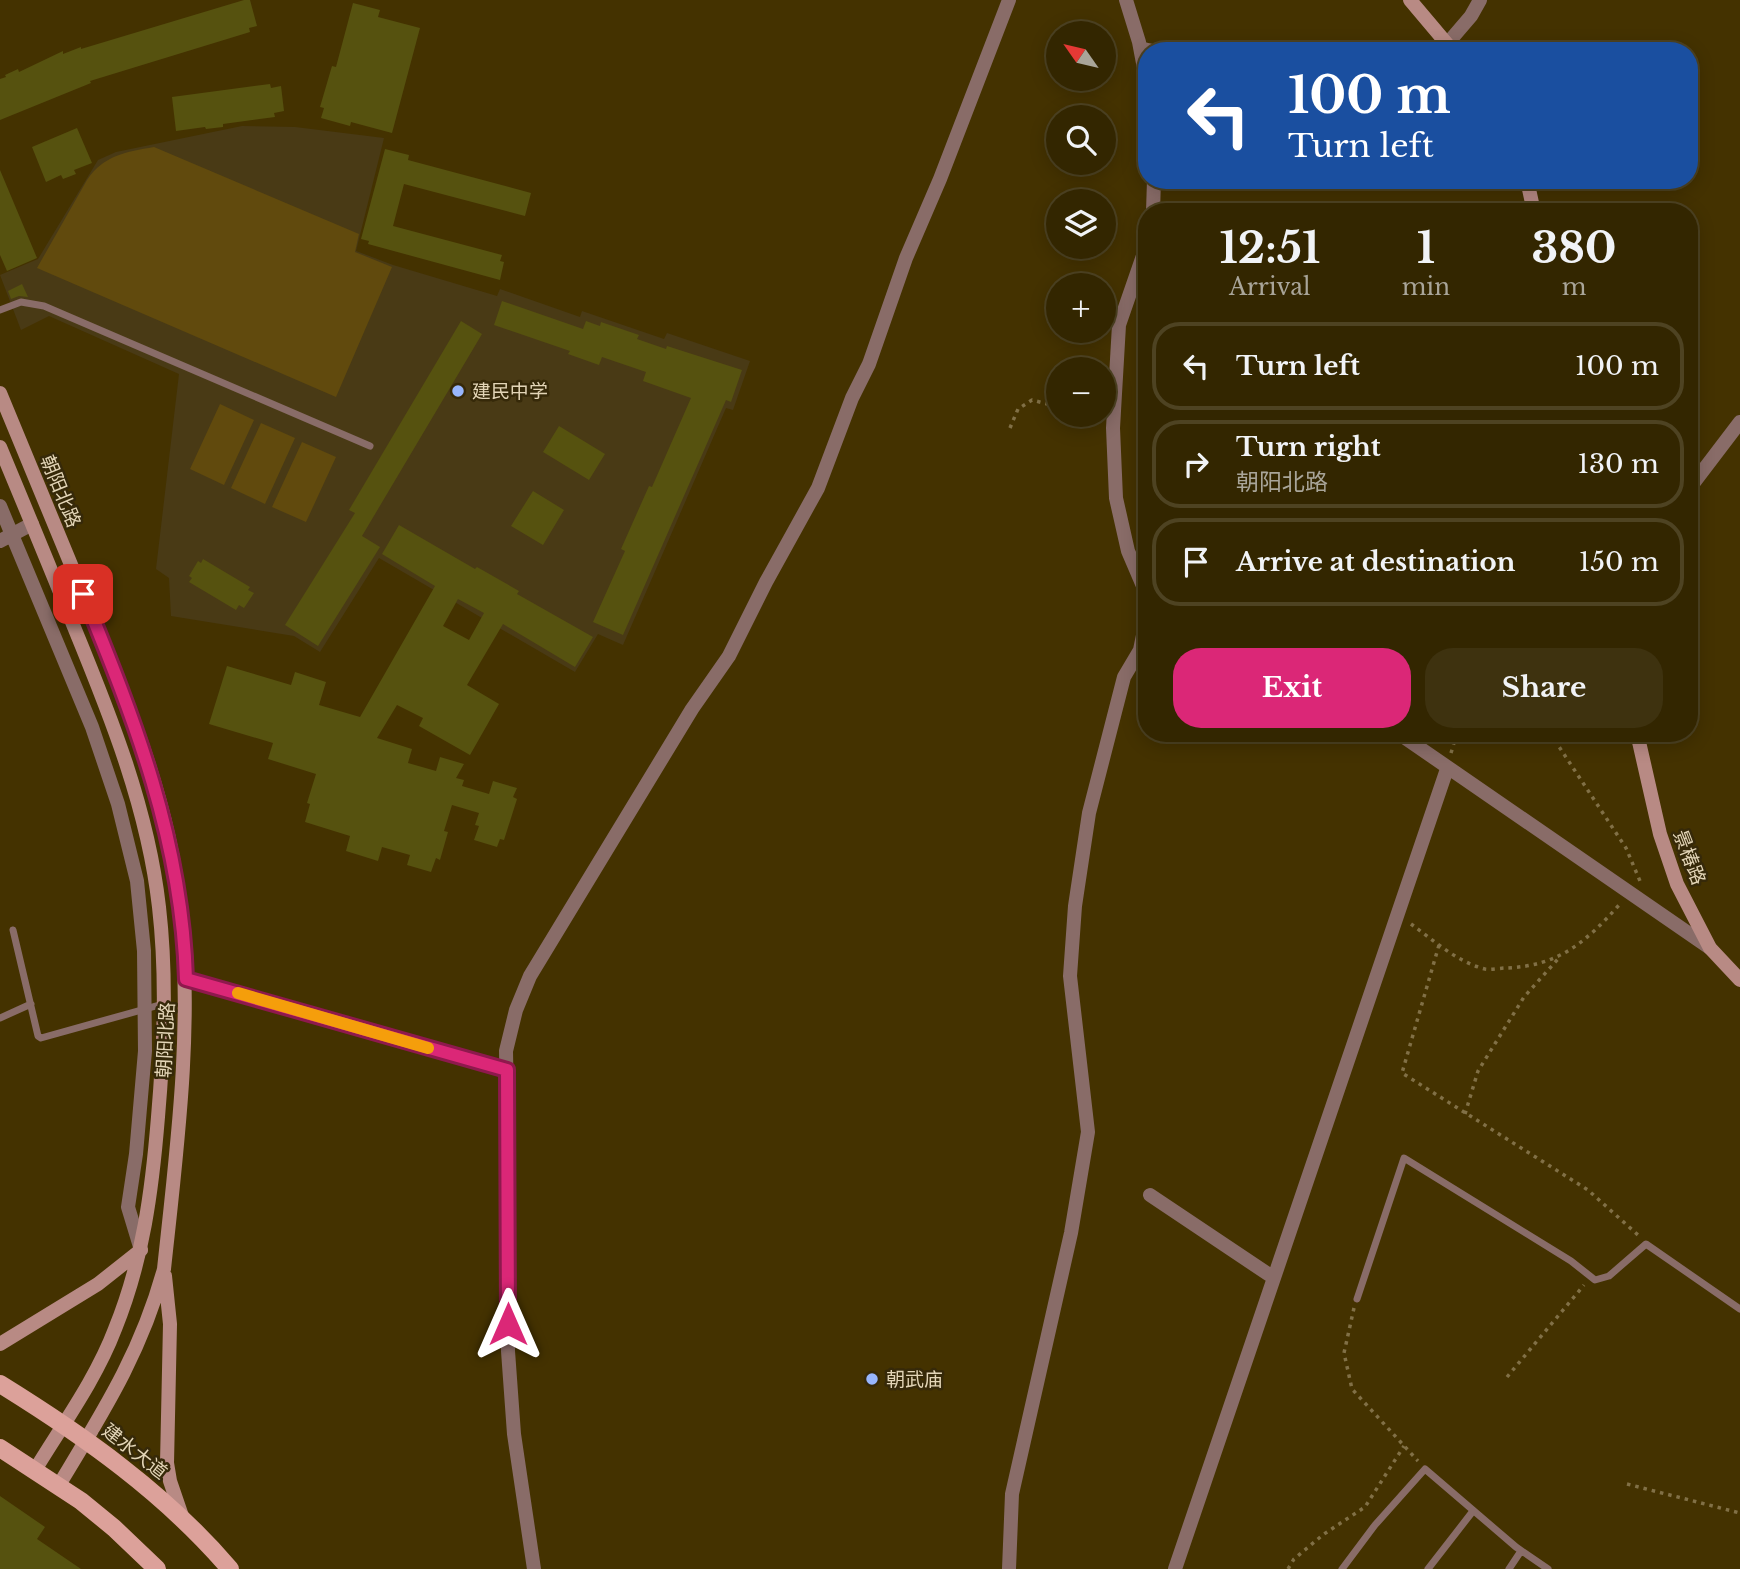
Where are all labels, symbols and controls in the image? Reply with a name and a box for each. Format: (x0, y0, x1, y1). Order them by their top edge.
north arrow (1046, 21, 1116, 91)
map controls (1046, 21, 1116, 427)
text: 100 m (1288, 65, 1451, 126)
icon: left (1173, 70, 1264, 161)
button: search (1046, 105, 1116, 175)
text: Turn left (1288, 126, 1434, 166)
button: layers (1046, 189, 1116, 259)
text: 12:51 (1219, 222, 1320, 274)
text: 1 (1417, 222, 1435, 274)
text: 380 (1531, 222, 1617, 274)
button: + (1046, 273, 1116, 343)
text: Arrival (1229, 273, 1311, 301)
text: min (1402, 273, 1450, 301)
text: m (1562, 273, 1586, 301)
icon: left (1177, 347, 1215, 385)
text: Turn left (1236, 350, 1360, 382)
text: 100 m (1575, 350, 1659, 382)
button: − (1046, 357, 1116, 427)
place label: 建民中学 (472, 380, 548, 403)
marker: 建民中学 (450, 383, 466, 399)
text: Turn right (1236, 431, 1381, 463)
icon: right (1177, 445, 1215, 483)
text: 130 m (1577, 448, 1659, 480)
street label: 朝阳北路 (36, 452, 85, 531)
text: 朝阳北路 (1236, 468, 1328, 496)
icon: arrive (1177, 543, 1215, 581)
text: Arrive at destination (1236, 546, 1516, 578)
text: 150 m (1579, 546, 1659, 578)
pin (53, 564, 113, 624)
icon: arrive (64, 575, 102, 613)
button: Exit (1173, 648, 1411, 728)
button: Share (1425, 648, 1663, 728)
street label: 景椿路 (1669, 826, 1710, 888)
street label: 朝阳北路 (152, 1001, 179, 1079)
position arrow (471, 1287, 545, 1361)
place label: 朝武庙 (886, 1368, 943, 1391)
marker: 朝武庙 (864, 1371, 880, 1387)
street label: 建水大道 (98, 1419, 172, 1484)

